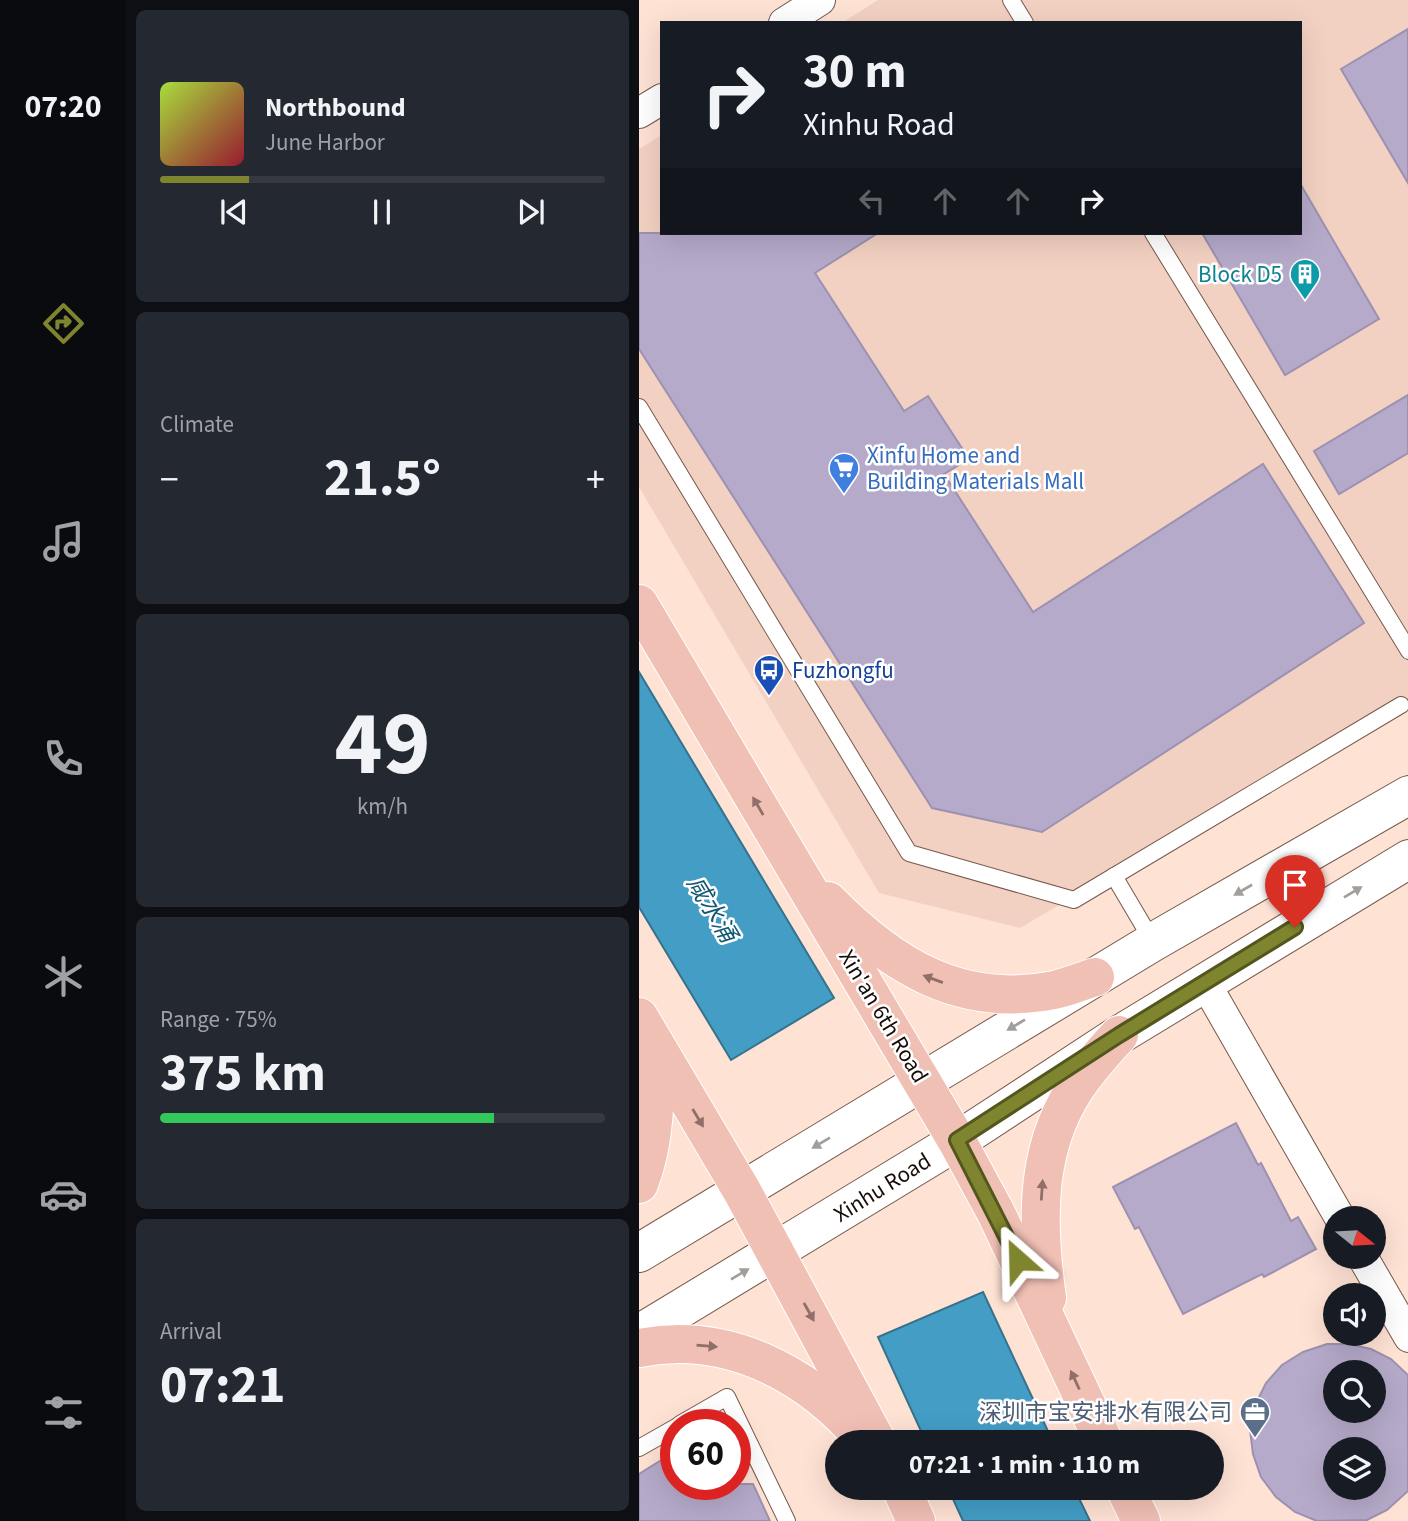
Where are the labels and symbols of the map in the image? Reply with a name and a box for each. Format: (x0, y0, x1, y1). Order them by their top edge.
building icon: Block D5 (1288, 257, 1322, 301)
place label: Block D5 (1198, 258, 1282, 291)
place label: Xinfu Home and Building Materials Mall (867, 439, 1084, 498)
supermarket icon: Xinfu Home and Building Materials Mall (827, 451, 861, 495)
bus stop icon: Fuzhongfu (752, 653, 786, 697)
place label: Fuzhongfu (792, 654, 894, 687)
one-way arrow (752, 796, 764, 816)
pin (1265, 855, 1325, 927)
water label: 咸水涌 (678, 869, 747, 952)
one-way arrow (1233, 884, 1253, 896)
one-way arrow (1343, 886, 1362, 898)
street label: Xin'an 6th Road (831, 943, 936, 1089)
one-way arrow (922, 973, 943, 984)
one-way arrow (1006, 1019, 1025, 1031)
one-way arrow (692, 1109, 704, 1128)
one-way arrow (812, 1137, 831, 1149)
street label: Xinhu Road (827, 1145, 937, 1230)
one-way arrow (1036, 1179, 1047, 1201)
north arrow (1323, 1206, 1386, 1269)
position arrow (981, 1223, 1055, 1297)
one-way arrow (730, 1267, 749, 1280)
one-way arrow (803, 1302, 814, 1322)
one-way arrow (696, 1341, 718, 1352)
one-way arrow (1069, 1370, 1081, 1390)
office icon: 深圳市宝安排水有限公司 (1238, 1395, 1272, 1439)
place label: 深圳市宝安排水有限公司 (979, 1396, 1232, 1429)
speed limit sign: 60 (660, 1409, 751, 1500)

